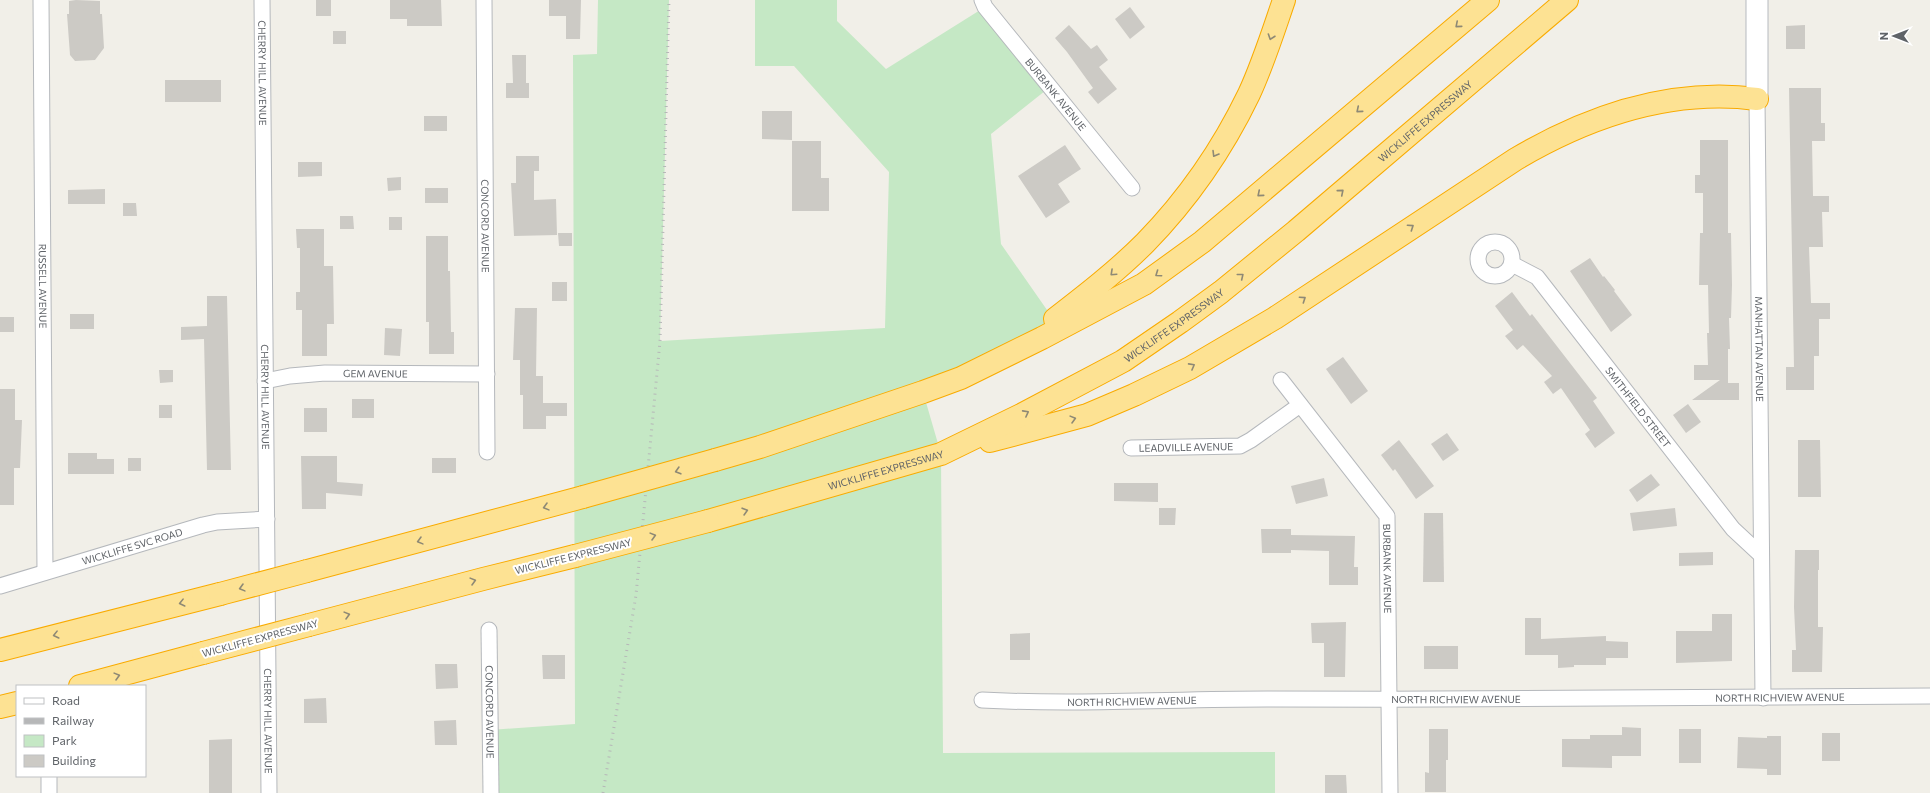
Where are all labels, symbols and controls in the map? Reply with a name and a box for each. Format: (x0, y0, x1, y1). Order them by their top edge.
north arrow (1874, 16, 1914, 56)
street label: CHERRY HILL AVENUE (256, 20, 269, 126)
one-way arrow (1455, 21, 1463, 28)
text: N (1877, 32, 1890, 40)
one-way arrow (1267, 33, 1276, 40)
street label: BURBANK AVENUE (1023, 56, 1089, 133)
street label: WICKLIFFE EXPRESSWAY (1376, 77, 1475, 164)
one-way arrow (1357, 105, 1364, 112)
one-way arrow (1212, 150, 1220, 157)
street label: CONCORD AVENUE (479, 179, 492, 273)
one-way arrow (1257, 189, 1265, 196)
one-way arrow (1336, 190, 1344, 197)
one-way arrow (1407, 224, 1414, 232)
street label: RUSSELL AVENUE (37, 244, 49, 328)
one-way arrow (1110, 268, 1117, 275)
one-way arrow (1155, 269, 1162, 277)
one-way arrow (1237, 273, 1244, 280)
street label: WICKLIFFE EXPRESSWAY (1121, 286, 1227, 365)
one-way arrow (1299, 296, 1306, 304)
street label: MANHATTAN AVENUE (1753, 296, 1766, 402)
street label: CHERRY HILL AVENUE (259, 344, 272, 450)
one-way arrow (1188, 364, 1195, 371)
street label: SMITHFIELD STREET (1603, 364, 1674, 450)
street label: GEM AVENUE (343, 367, 408, 380)
one-way arrow (1021, 410, 1029, 417)
one-way arrow (1070, 415, 1076, 423)
street label: LEADVILLE AVENUE (1139, 440, 1233, 454)
street label: WICKLIFFE EXPRESSWAY (827, 447, 945, 492)
one-way arrow (674, 466, 681, 475)
one-way arrow (542, 502, 549, 511)
one-way arrow (742, 507, 749, 515)
street label: BURBANK AVENUE (1381, 524, 1394, 614)
street label: WICKLIFFE SVC ROAD (81, 526, 184, 567)
one-way arrow (649, 532, 656, 541)
one-way arrow (417, 536, 424, 545)
street label: WICKLIFFE EXPRESSWAY (514, 536, 633, 576)
one-way arrow (469, 578, 476, 586)
one-way arrow (238, 583, 245, 592)
one-way arrow (179, 599, 185, 607)
one-way arrow (343, 611, 350, 620)
street label: WICKLIFFE EXPRESSWAY (201, 617, 320, 659)
one-way arrow (53, 631, 59, 639)
street label: CONCORD AVENUE (483, 665, 497, 759)
street label: CHERRY HILL AVENUE (262, 668, 275, 774)
one-way arrow (114, 672, 121, 681)
legend (16, 685, 146, 777)
street label: NORTH RICHVIEW AVENUE (1715, 691, 1845, 704)
text: Road (52, 693, 80, 707)
street label: NORTH RICHVIEW AVENUE (1391, 693, 1521, 705)
street label: NORTH RICHVIEW AVENUE (1067, 694, 1197, 708)
text: Railway (52, 713, 94, 727)
text: Park (52, 733, 78, 747)
text: Building (52, 753, 96, 767)

